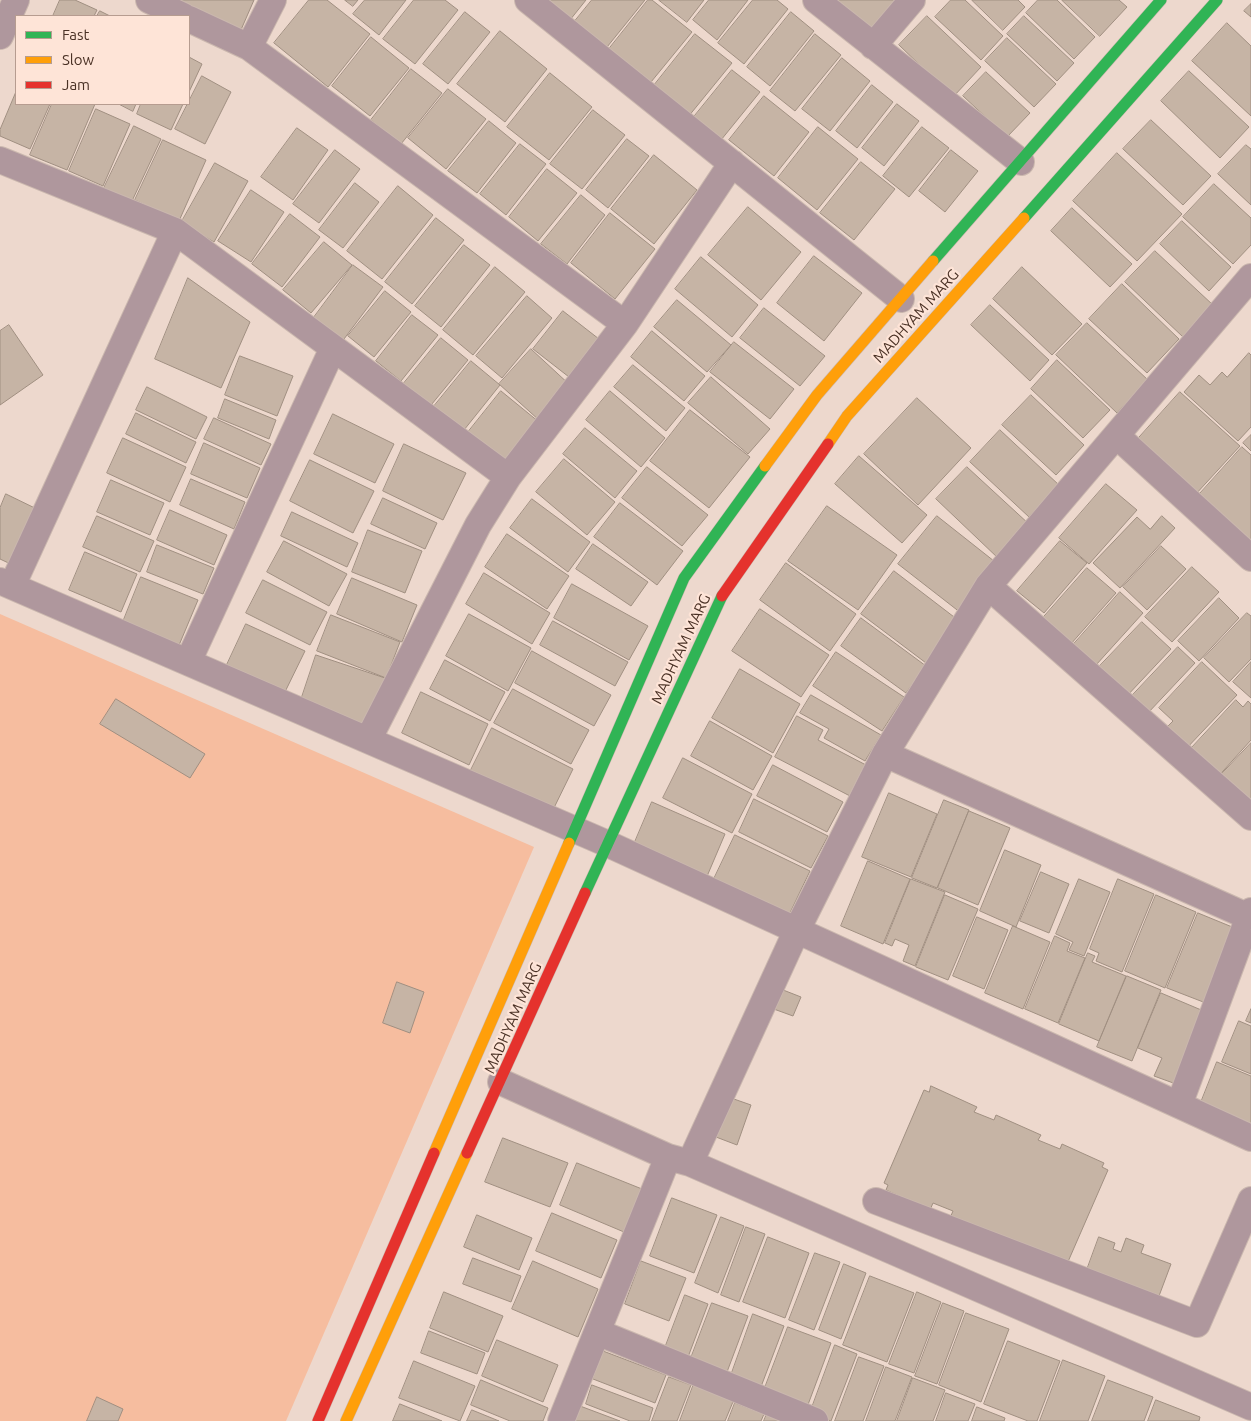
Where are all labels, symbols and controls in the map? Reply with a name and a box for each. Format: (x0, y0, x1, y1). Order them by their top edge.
legend (15, 15, 190, 105)
text: Fast (62, 26, 89, 43)
text: Slow (62, 51, 94, 68)
text: Jam (62, 76, 90, 93)
street label: MADHYAM MARG (869, 266, 963, 366)
street label: MADHYAM MARG (648, 591, 714, 707)
street label: MADHYAM MARG (480, 960, 546, 1076)

